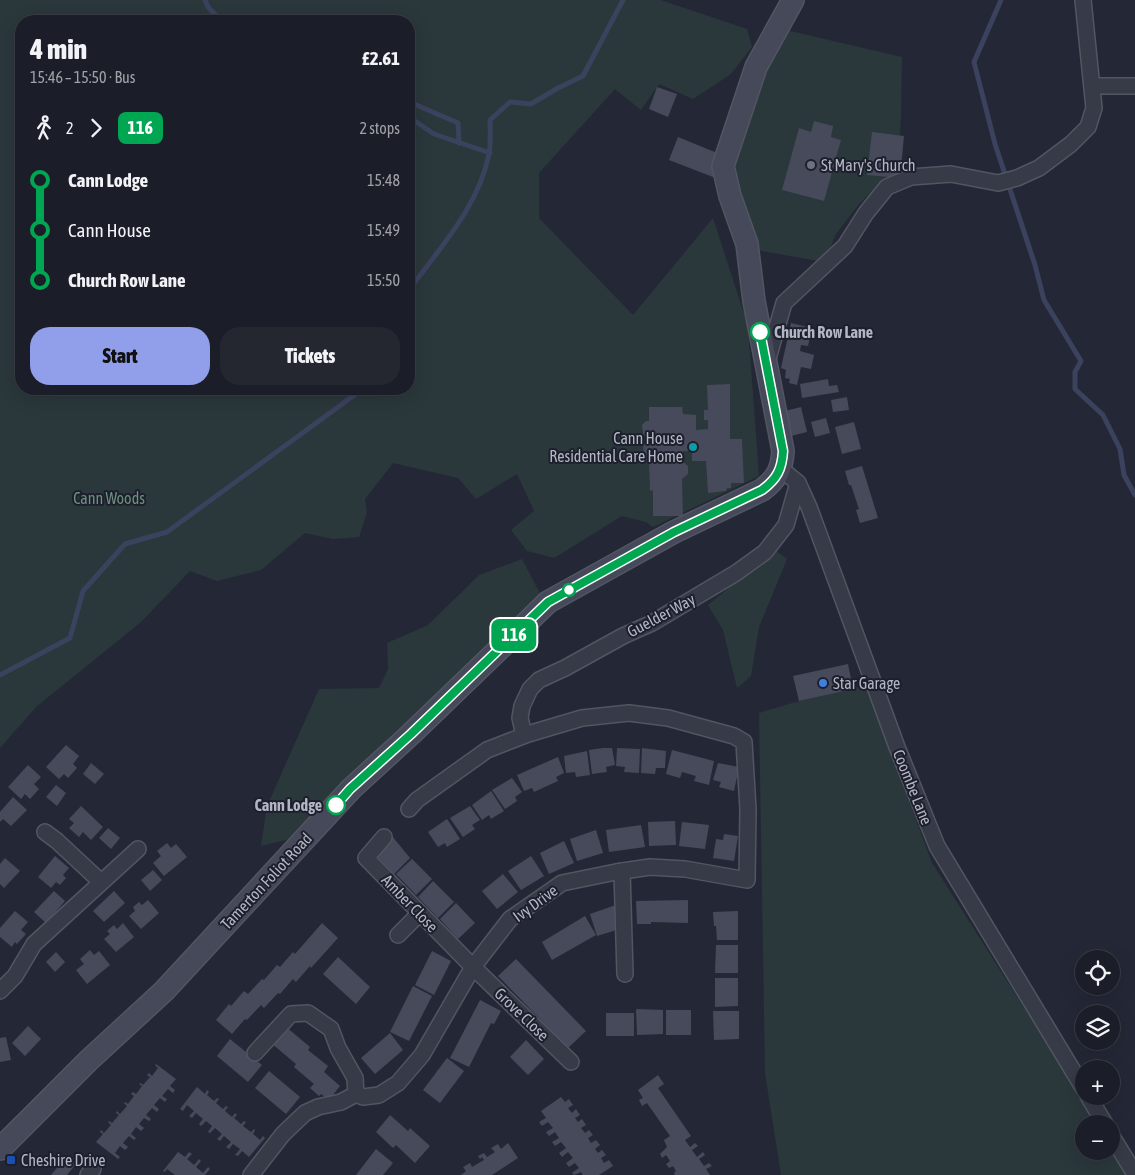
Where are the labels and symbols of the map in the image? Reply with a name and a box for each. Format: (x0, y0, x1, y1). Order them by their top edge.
place label: St Mary's Church (821, 156, 916, 175)
marker: St Mary's Church (805, 159, 817, 171)
marker: Church Row Lane (750, 322, 770, 342)
place label: Church Row Lane (774, 323, 873, 341)
place label: Cann House Residential Care Home (549, 429, 683, 465)
marker: Cann House Residential Care Home (687, 441, 699, 453)
park label: Cann Woods (73, 489, 145, 507)
unlabelled marker (562, 583, 576, 597)
street label: Guelder Way (624, 589, 699, 641)
line badge: 116 (485, 619, 543, 651)
place label: Star Garage (833, 674, 900, 693)
marker: Star Garage (817, 677, 829, 689)
street label: Coombe Lane (890, 747, 936, 827)
marker: Cann Lodge (326, 795, 346, 815)
place label: Cann Lodge (255, 796, 322, 814)
street label: Tamerton Foliot Road (217, 829, 315, 933)
street label: Amber Close (378, 871, 442, 935)
street label: Ivy Drive (509, 881, 561, 926)
street label: Grove Close (491, 984, 553, 1044)
place label: Cheshire Drive (21, 1151, 106, 1169)
marker: Cheshire Drive (5, 1154, 17, 1166)

